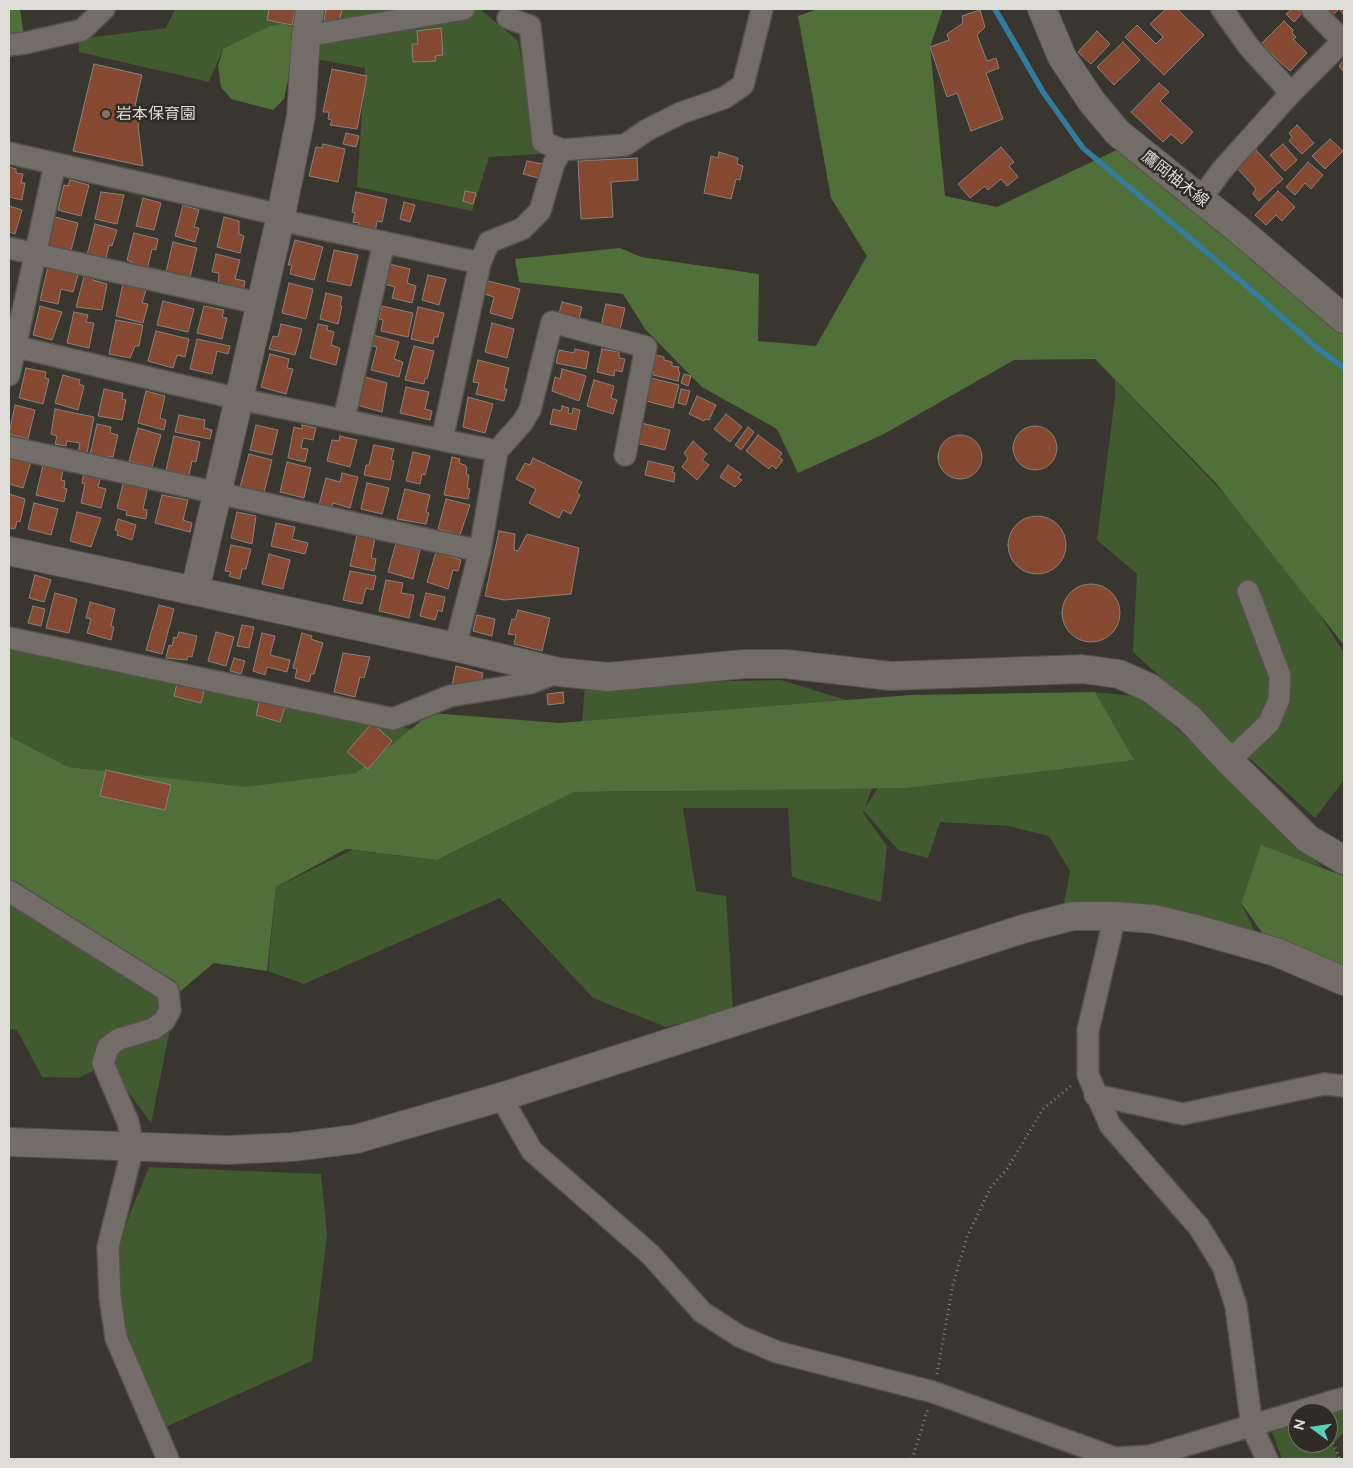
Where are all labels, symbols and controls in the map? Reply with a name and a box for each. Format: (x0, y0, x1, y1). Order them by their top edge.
place label: 岩本保育園 (116, 104, 196, 124)
marker: 岩本保育園 (100, 108, 112, 120)
street label: 鷹岡柚木線 (1138, 147, 1212, 211)
north arrow (1288, 1403, 1338, 1453)
text: N (1290, 1417, 1308, 1432)

